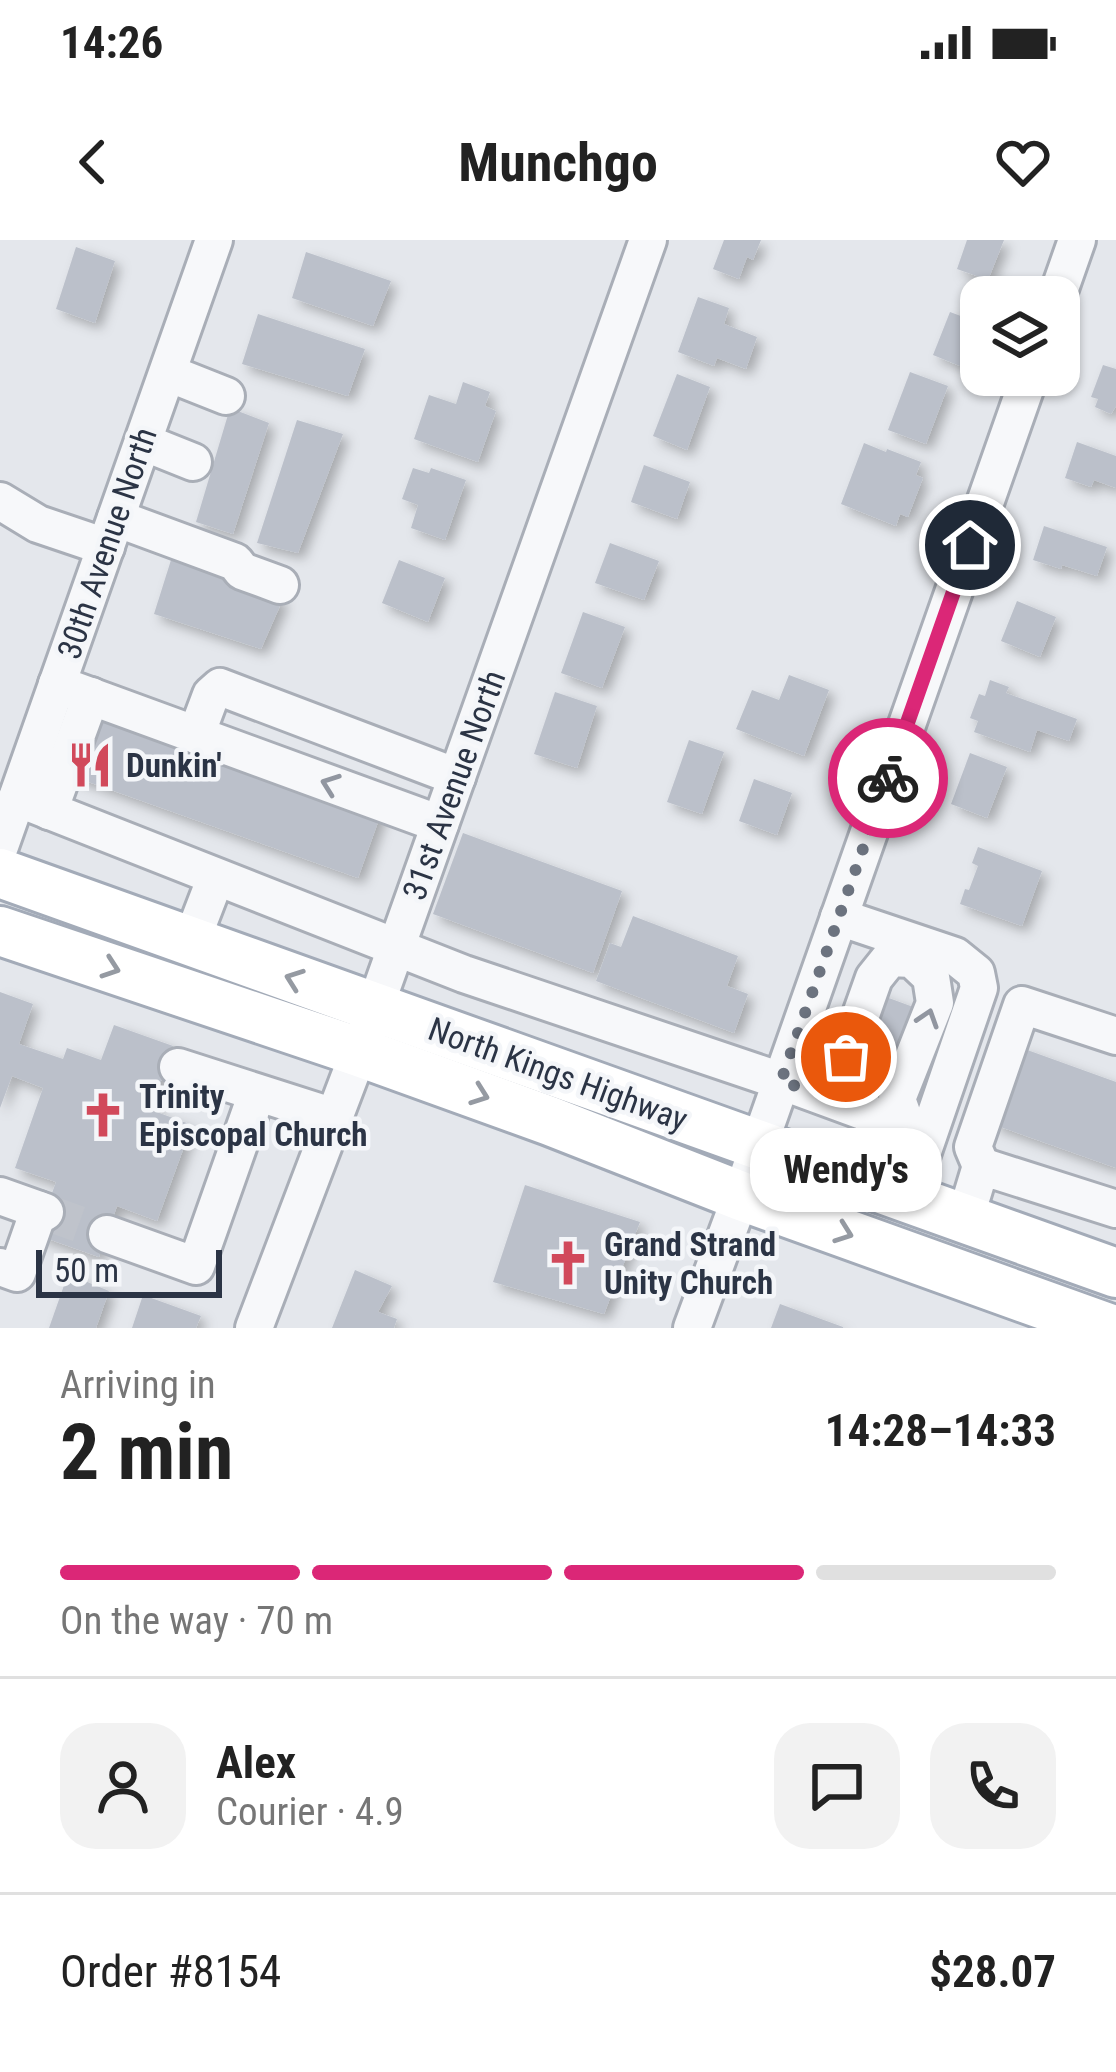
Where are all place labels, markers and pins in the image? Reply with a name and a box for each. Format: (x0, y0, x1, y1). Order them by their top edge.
pin (919, 494, 1021, 596)
restaurant icon: Dunkin' (65, 740, 115, 790)
place label: Dunkin' (126, 746, 221, 785)
pin (795, 1006, 897, 1108)
place label: Trinity Episcopal Church (139, 1077, 368, 1154)
church icon: Trinity Episcopal Church (78, 1090, 128, 1140)
callout: Wendy's (750, 1129, 942, 1213)
place label: Grand Strand Unity Church (604, 1225, 776, 1302)
church icon: Grand Strand Unity Church (543, 1238, 593, 1288)

